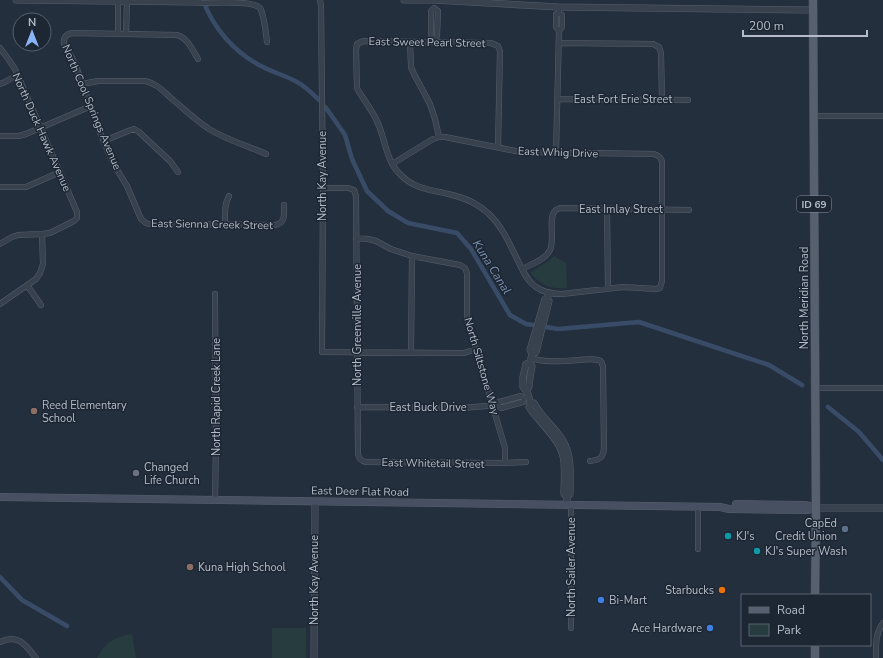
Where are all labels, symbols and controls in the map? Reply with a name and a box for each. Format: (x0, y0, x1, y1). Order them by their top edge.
north arrow (12, 12, 52, 52)
scale bar (743, 12, 867, 38)
text: N (28, 15, 36, 30)
text: 200 m (749, 18, 784, 34)
street label: East Sweet Pearl Street (368, 34, 486, 51)
street label: North Cool Springs Avenue (58, 42, 125, 172)
street label: North Duck Hawk Avenue (9, 71, 75, 194)
street label: East Fort Erie Street (574, 92, 672, 107)
street label: North Kay Avenue (315, 131, 330, 221)
street label: East Whig Drive (518, 144, 599, 161)
road number: ID 69 (797, 196, 831, 212)
street label: East Imlay Street (579, 202, 663, 217)
street label: East Sienna Creek Street (151, 216, 273, 233)
water label: Kuna Canal (469, 237, 515, 298)
street label: North Meridian Road (797, 247, 812, 349)
street label: North Greenville Avenue (350, 264, 365, 386)
street label: North Siltstone Way (460, 316, 503, 417)
street label: North Rapid Creek Lane (209, 338, 224, 456)
place label: Reed Elementary School (42, 398, 127, 426)
street label: East Buck Drive (389, 400, 467, 415)
marker: Reed Elementary School (29, 406, 39, 416)
street label: East Whitetail Street (381, 455, 485, 472)
place label: Changed Life Church (144, 460, 200, 488)
marker: Changed Life Church (131, 468, 141, 478)
street label: East Deer Flat Road (311, 483, 409, 500)
place label: CapEd Credit Union (775, 516, 837, 544)
street label: North Sailer Avenue (564, 517, 579, 617)
marker: CapEd Credit Union (840, 524, 850, 534)
place label: KJ's (736, 529, 755, 544)
marker: KJ's (723, 531, 733, 541)
street label: North Kay Avenue (307, 535, 322, 625)
place label: KJ's Super Wash (765, 544, 847, 559)
marker: KJ's Super Wash (752, 546, 762, 556)
place label: Kuna High School (198, 560, 287, 575)
marker: Kuna High School (185, 562, 195, 572)
place label: Starbucks (665, 583, 714, 598)
marker: Starbucks (717, 585, 727, 595)
place label: Bi-Mart (609, 593, 647, 608)
legend (741, 594, 871, 646)
marker: Bi-Mart (596, 595, 606, 605)
text: Road (777, 602, 805, 618)
place label: Ace Hardware (631, 621, 702, 636)
text: Park (777, 622, 802, 638)
marker: Ace Hardware (705, 623, 715, 633)

